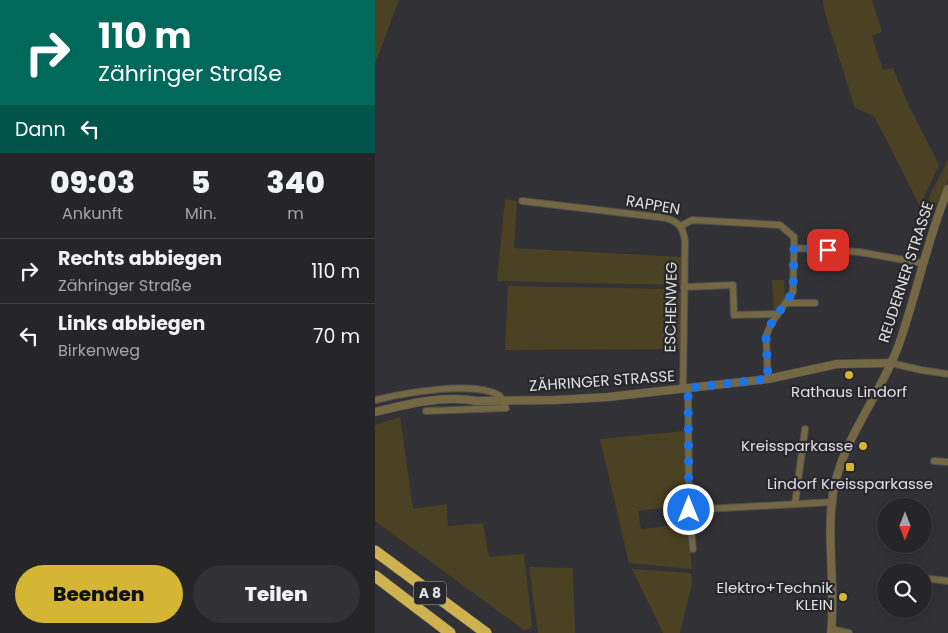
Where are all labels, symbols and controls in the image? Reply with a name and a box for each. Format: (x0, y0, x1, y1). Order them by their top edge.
text: 110 m (98, 11, 192, 60)
icon: right (15, 20, 80, 85)
text: Zähringer Straße (98, 58, 282, 89)
icon: left (76, 115, 104, 143)
text: Dann (15, 116, 66, 143)
text: 09:03 (50, 161, 135, 204)
text: 5 (191, 161, 210, 204)
text: 340 (266, 161, 325, 204)
street label: RAPPEN (624, 189, 682, 220)
street label: REUDERNER STRASSE (873, 199, 938, 345)
text: Ankunft (62, 202, 123, 225)
text: Min. (185, 202, 216, 225)
text: m (287, 202, 304, 225)
pin (807, 229, 849, 271)
icon: arrive (814, 236, 842, 264)
text: Rechts abbiegen (58, 245, 222, 272)
icon: right (15, 257, 43, 285)
text: 110 m (311, 258, 360, 285)
street label: ESCHENWEG (659, 261, 682, 353)
text: Zähringer Straße (58, 274, 192, 297)
text: Links abbiegen (58, 310, 205, 337)
icon: left (15, 322, 43, 350)
text: 70 m (313, 323, 360, 350)
text: Birkenweg (58, 339, 140, 362)
street label: ZÄHRINGER STRASSE (528, 365, 675, 396)
marker: Rathaus Lindorf (843, 369, 855, 381)
place label: Rathaus Lindorf (791, 381, 907, 402)
place label: Kreissparkasse (741, 435, 853, 456)
marker: Kreissparkasse (857, 440, 869, 452)
marker: Lindorf Kreissparkasse (844, 461, 856, 473)
place label: Lindorf Kreissparkasse (767, 473, 933, 494)
position arrow (662, 483, 714, 535)
north arrow (877, 498, 933, 552)
map controls (877, 498, 932, 618)
button: search (877, 563, 932, 618)
button: Beenden (15, 565, 183, 623)
button: Teilen (193, 565, 360, 623)
place label: Elektro+Technik KLEIN (717, 577, 833, 615)
road number: A 8 (414, 582, 446, 604)
marker: Elektro+Technik KLEIN (837, 591, 849, 603)

